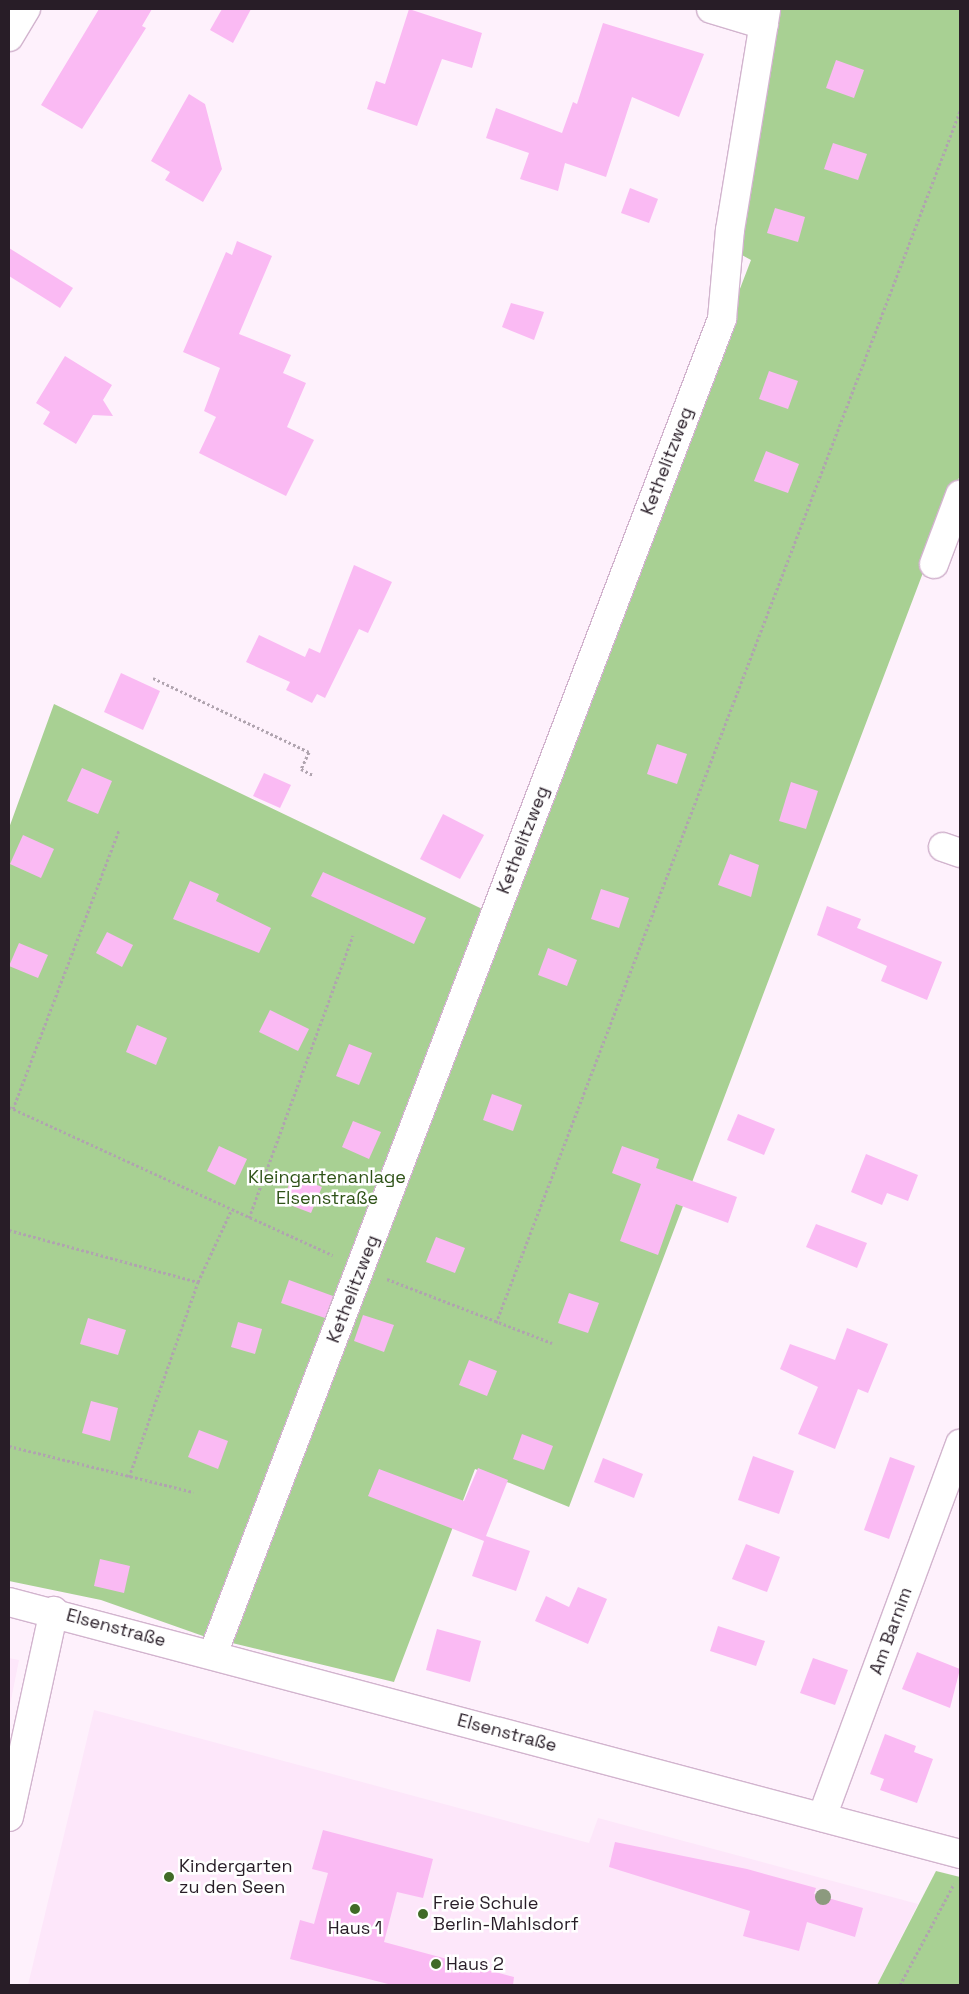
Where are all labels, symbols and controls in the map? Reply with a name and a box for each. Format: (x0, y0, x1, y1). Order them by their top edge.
street label: Kethelitzweg (637, 404, 697, 518)
street label: Kethelitzweg (493, 783, 553, 897)
park label: Kleingartenanlage Elsenstraße (248, 1167, 406, 1210)
street label: Kethelitzweg (323, 1232, 383, 1346)
street label: Am Barnim (865, 1584, 917, 1678)
street label: Elsenstraße (64, 1604, 168, 1652)
street label: Elsenstraße (455, 1709, 559, 1757)
place label: Kindergarten zu den Seen (179, 1856, 292, 1898)
marker: Kindergarten zu den Seen (163, 1871, 175, 1883)
place label: Freie Schule Berlin-Mahlsdorf (433, 1893, 579, 1936)
marker: Haus 1 (349, 1903, 361, 1915)
marker: Freie Schule Berlin-Mahlsdorf (417, 1908, 429, 1920)
place label: Haus 1 (328, 1917, 382, 1939)
place label: Haus 2 (446, 1953, 504, 1975)
marker: Haus 2 (430, 1958, 442, 1970)

